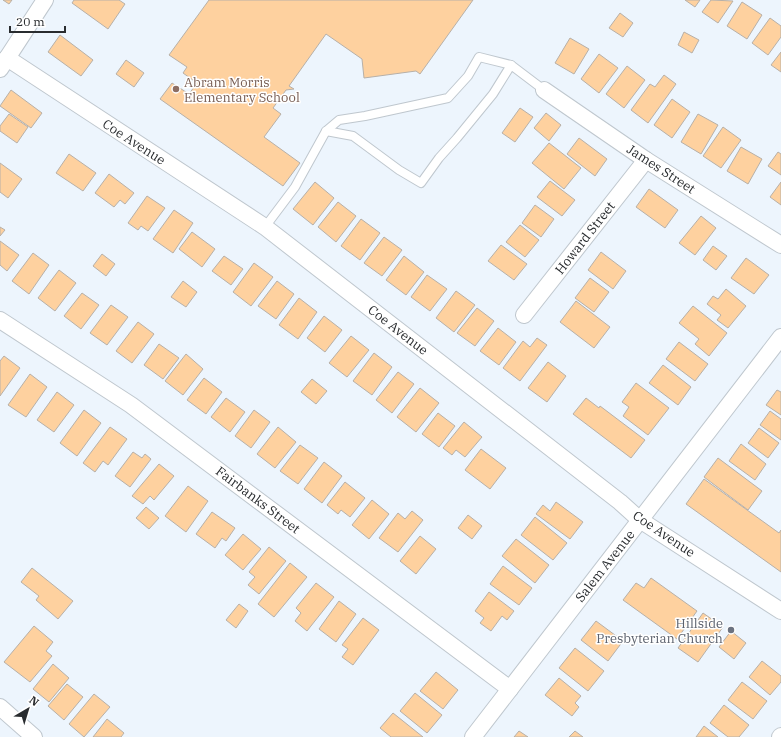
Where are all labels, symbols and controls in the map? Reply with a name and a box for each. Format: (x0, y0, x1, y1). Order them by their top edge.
scale bar (10, 8, 65, 34)
text: 20 m (16, 14, 45, 29)
place label: Abram Morris Elementary School (184, 74, 300, 106)
marker: Abram Morris Elementary School (171, 84, 181, 94)
street label: Coe Avenue (99, 115, 169, 169)
street label: James Street (624, 141, 699, 198)
street label: Howard Street (551, 198, 619, 278)
street label: Coe Avenue (365, 301, 431, 359)
street label: Fairbanks Street (212, 463, 304, 538)
street label: Coe Avenue (630, 507, 698, 561)
street label: Salem Avenue (572, 527, 638, 605)
place label: Hillside Presbyterian Church (596, 615, 723, 647)
marker: Hillside Presbyterian Church (726, 625, 736, 635)
north arrow (8, 689, 48, 729)
text: N (26, 693, 42, 709)

